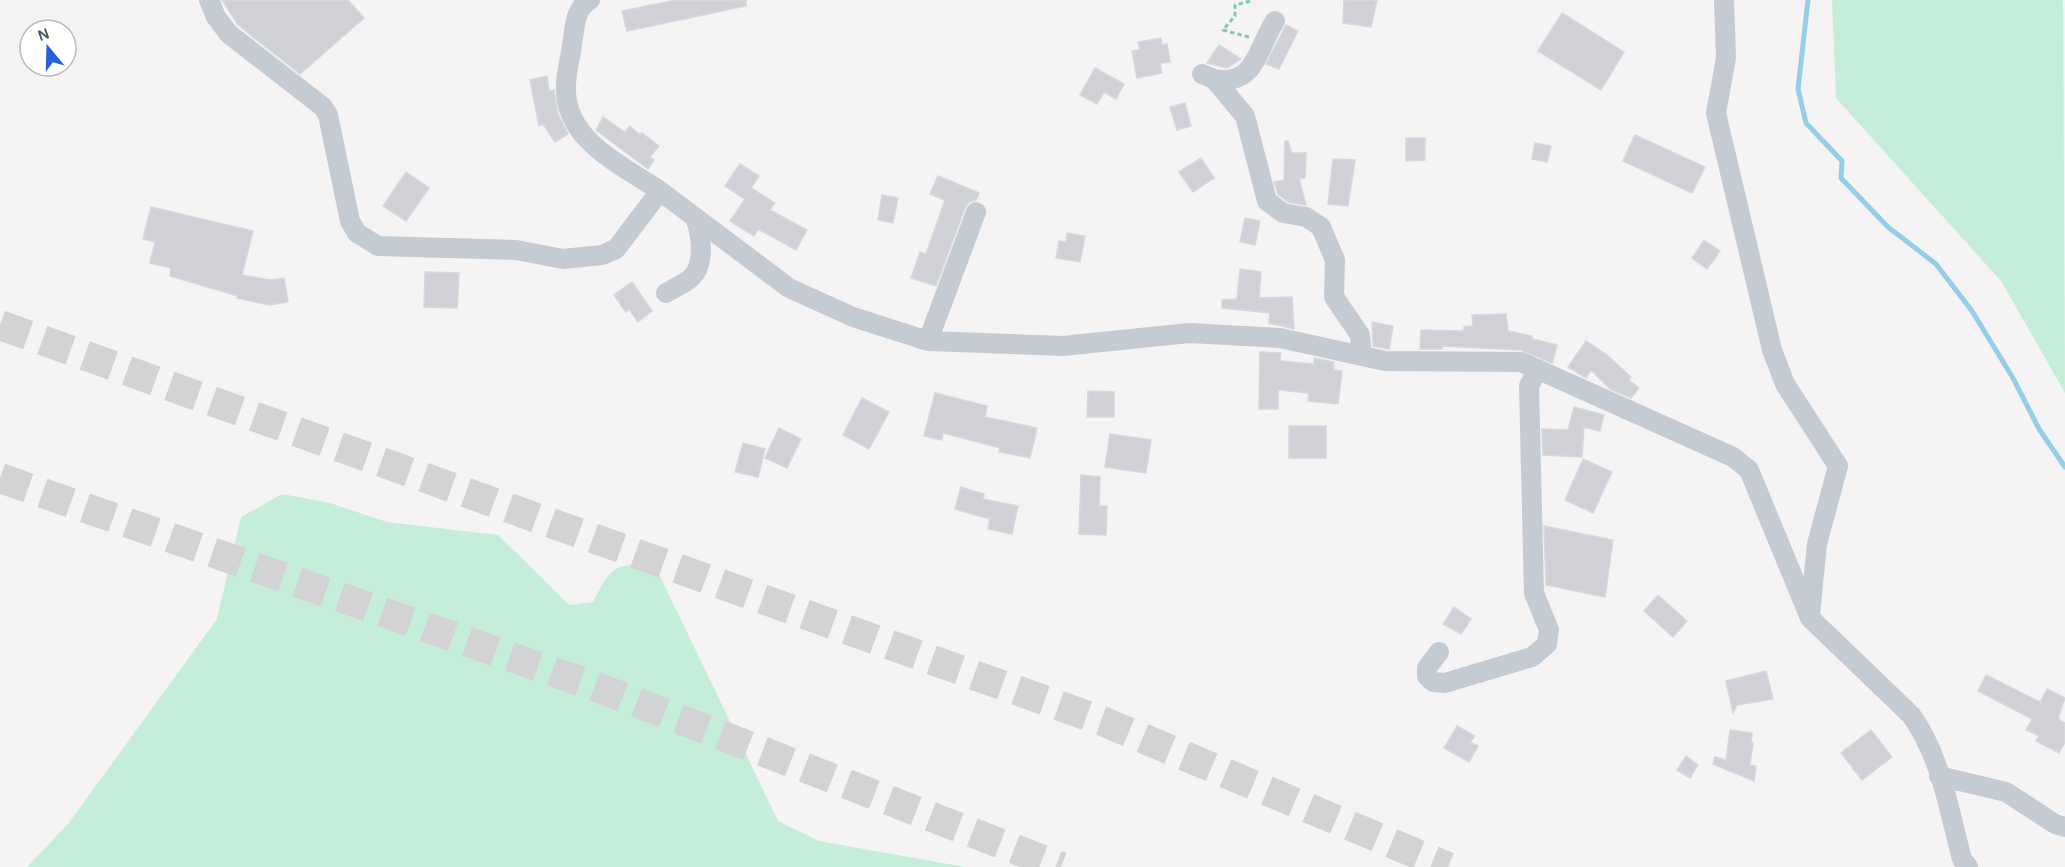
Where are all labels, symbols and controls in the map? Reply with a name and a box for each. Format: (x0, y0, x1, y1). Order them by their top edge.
north arrow (18, 18, 78, 78)
text: N (35, 23, 52, 45)

